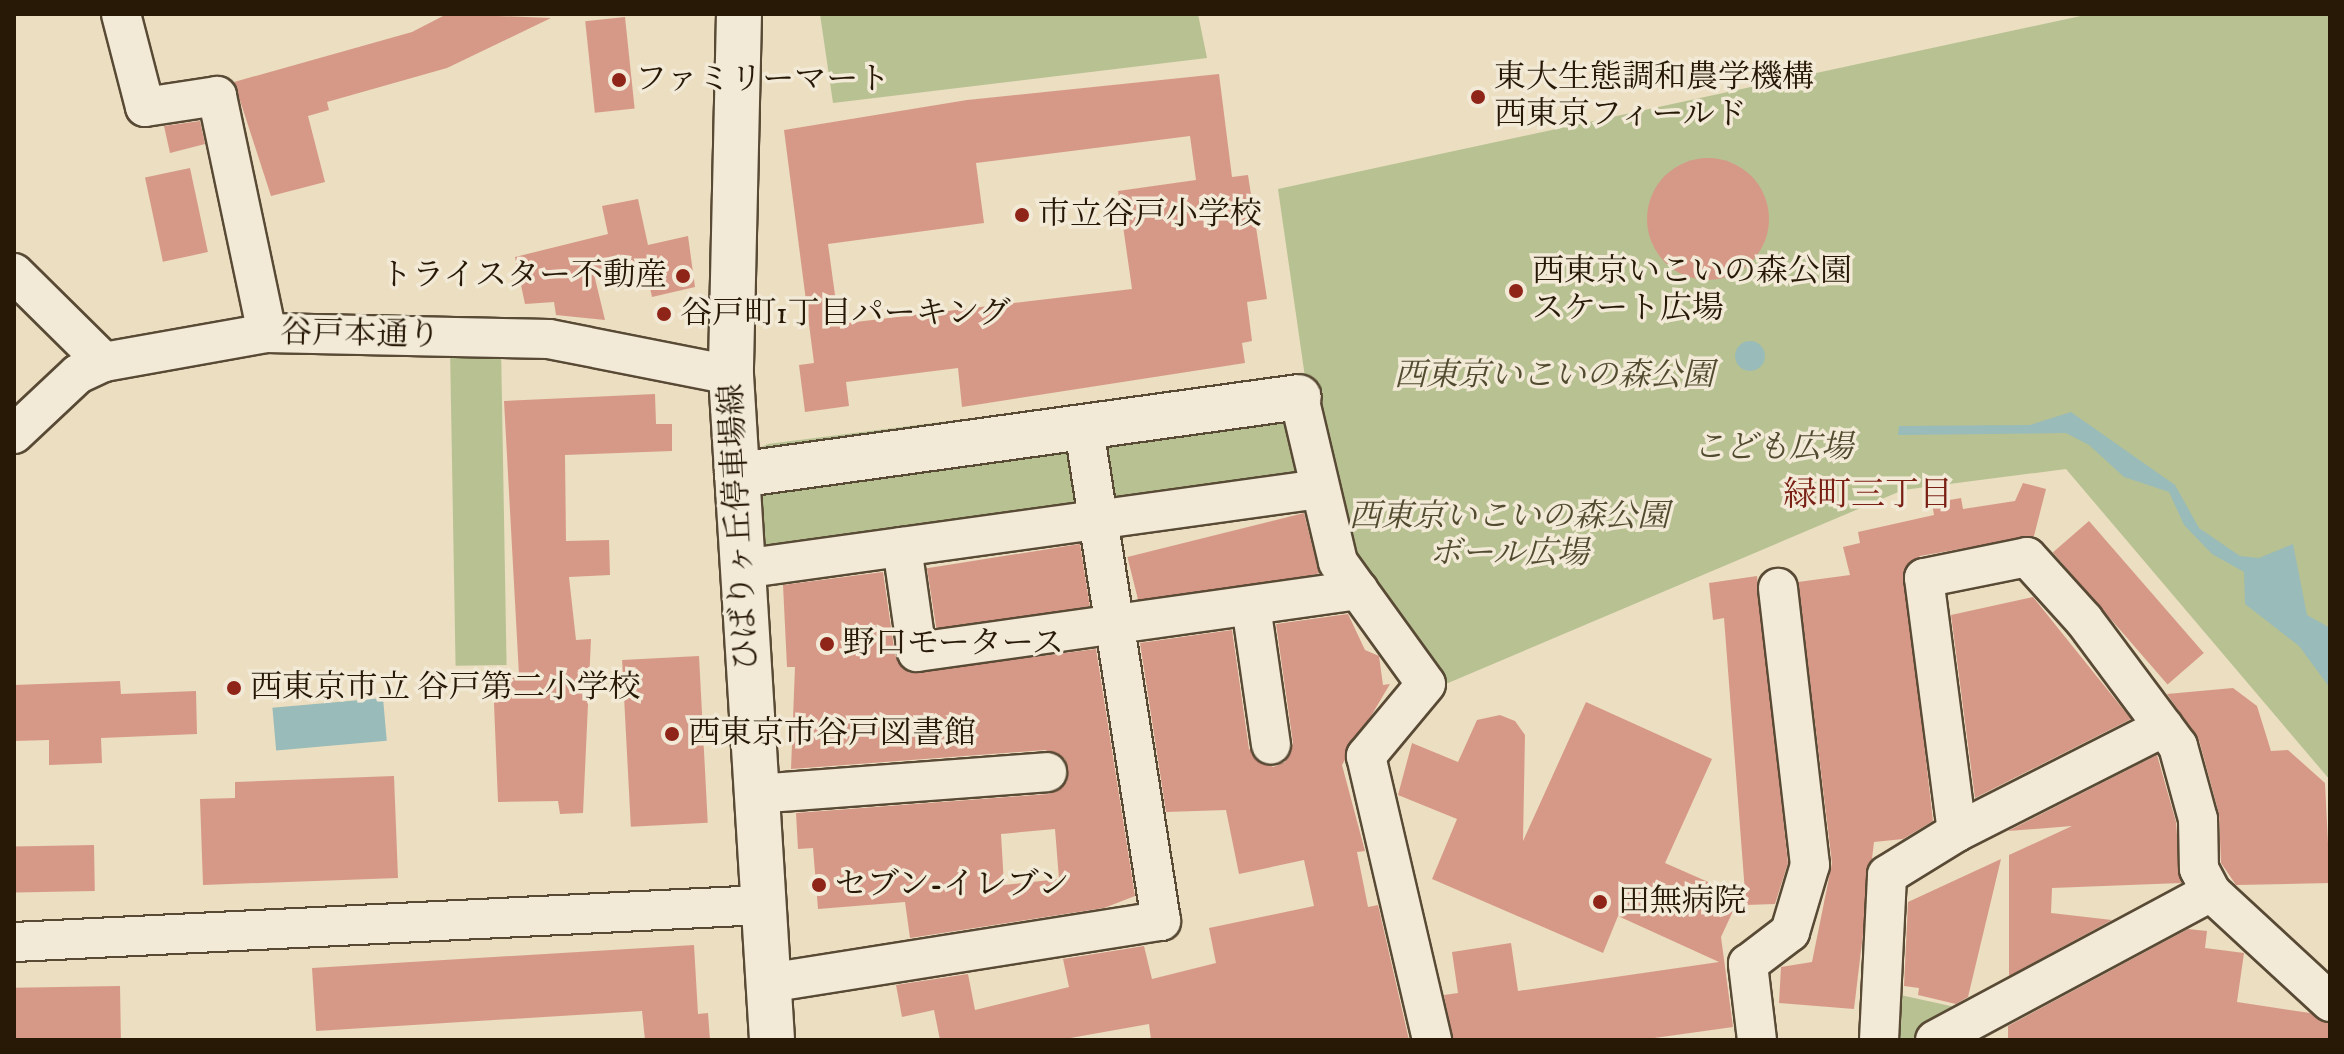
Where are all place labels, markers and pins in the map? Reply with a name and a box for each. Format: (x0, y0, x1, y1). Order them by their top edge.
place label: 東大生態調和農学機構 西東京フィールド (1494, 60, 1814, 135)
place label: ファミリーマート (635, 61, 891, 99)
marker: ファミリーマート (610, 71, 628, 89)
marker: 東大生態調和農学機構 西東京フィールド (1469, 88, 1487, 106)
place label: 市立谷戸小学校 (1038, 196, 1262, 234)
marker: 市立谷戸小学校 (1013, 206, 1031, 224)
place label: 西東京いこいの森公園 スケート広場 (1532, 254, 1852, 329)
place label: トライスター不動産 (379, 257, 667, 295)
marker: トライスター不動産 (674, 267, 692, 285)
marker: 西東京いこいの森公園 スケート広場 (1507, 282, 1525, 300)
place label: 谷戸町1丁目パーキング (680, 295, 1012, 333)
marker: 谷戸町1丁目パーキング (655, 305, 673, 323)
place label: 野口モータース (843, 625, 1066, 663)
marker: 野口モータース (818, 635, 836, 653)
place label: 西東京市立 谷戸第二小学校 (250, 669, 641, 707)
marker: 西東京市立 谷戸第二小学校 (225, 679, 243, 697)
place label: 西東京市谷戸図書館 (688, 715, 976, 753)
marker: 西東京市谷戸図書館 (663, 725, 681, 743)
place label: セブン-イレブン (835, 866, 1072, 904)
marker: セブン-イレブン (810, 876, 828, 894)
place label: 田無病院 (1618, 883, 1746, 921)
marker: 田無病院 (1589, 891, 1611, 913)

